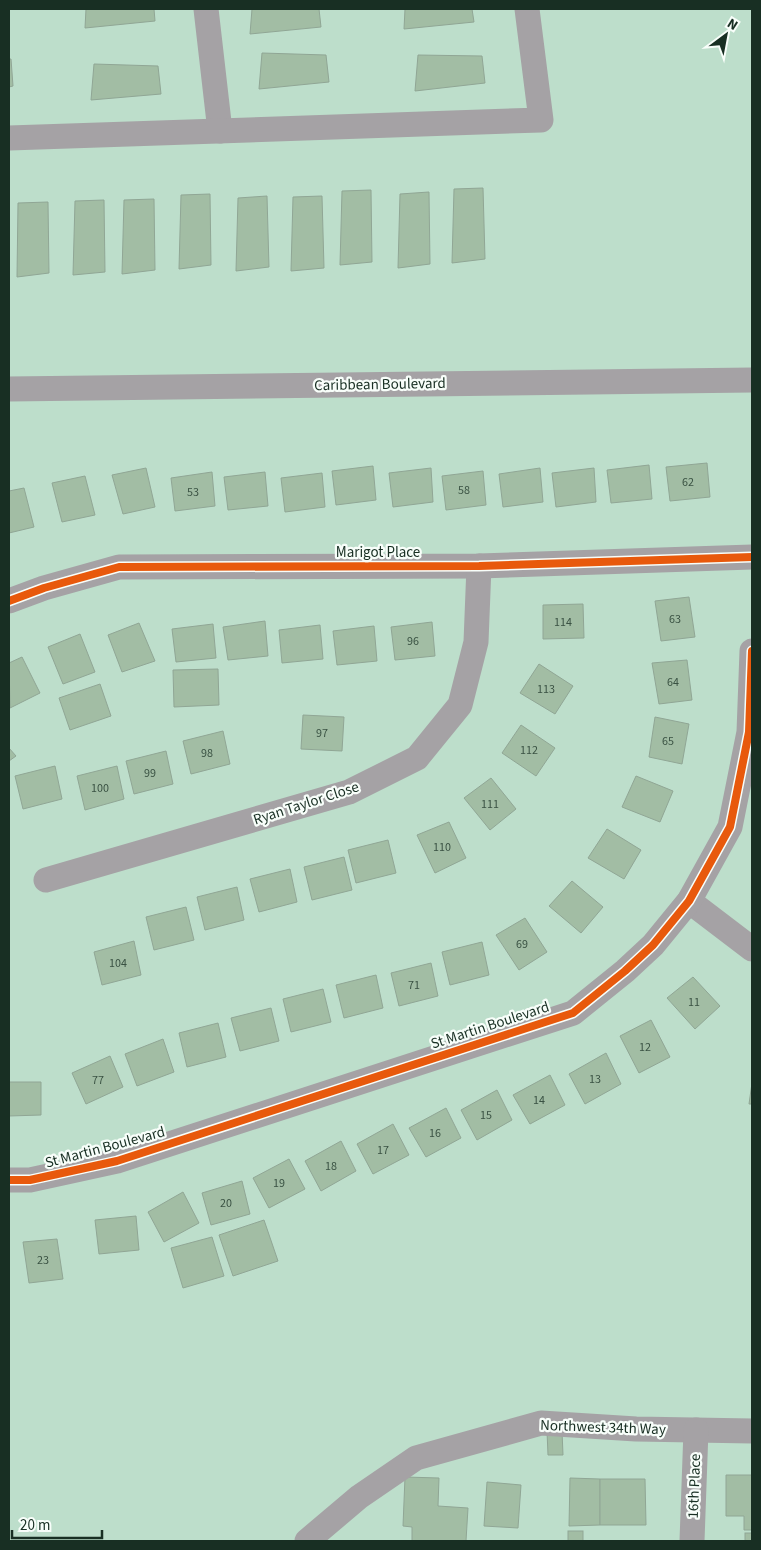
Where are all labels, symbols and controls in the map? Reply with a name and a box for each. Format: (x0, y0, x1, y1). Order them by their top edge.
north arrow (701, 10, 751, 60)
text: N (723, 14, 742, 36)
street label: Caribbean Boulevard (314, 373, 446, 396)
house number: 62 (682, 474, 694, 491)
house number: 58 (458, 482, 470, 499)
house number: 53 (187, 484, 199, 501)
street label: Marigot Place (336, 542, 420, 563)
house number: 63 (669, 611, 681, 628)
house number: 114 (554, 614, 572, 631)
house number: 96 (407, 633, 419, 650)
house number: 64 (667, 674, 679, 691)
house number: 113 (537, 681, 555, 698)
house number: 97 (316, 725, 328, 742)
house number: 65 (662, 733, 674, 750)
house number: 112 (520, 742, 538, 759)
house number: 98 (201, 745, 213, 762)
house number: 99 (144, 765, 156, 782)
street label: Ryan Taylor Close (251, 777, 362, 830)
house number: 100 (91, 780, 109, 797)
house number: 111 (481, 796, 499, 813)
house number: 110 (433, 839, 451, 856)
house number: 69 (516, 936, 528, 953)
house number: 104 (109, 955, 127, 972)
house number: 71 (408, 977, 420, 994)
house number: 11 (688, 994, 700, 1011)
street label: St Martin Boulevard (428, 996, 552, 1055)
house number: 12 (639, 1039, 651, 1056)
house number: 13 (589, 1071, 601, 1088)
house number: 77 (92, 1072, 104, 1089)
house number: 14 (533, 1092, 545, 1109)
house number: 15 (480, 1107, 492, 1124)
street label: St Martin Boulevard (43, 1121, 167, 1174)
house number: 16 (429, 1125, 441, 1142)
house number: 17 (377, 1142, 389, 1159)
house number: 18 (325, 1158, 337, 1175)
house number: 19 (273, 1175, 285, 1192)
house number: 20 (220, 1195, 232, 1212)
house number: 23 (37, 1252, 49, 1269)
street label: Northwest 34th Way (540, 1415, 666, 1440)
street label: 16th Place (683, 1453, 706, 1519)
scale bar (12, 1508, 102, 1540)
text: 20 m (20, 1515, 50, 1536)

